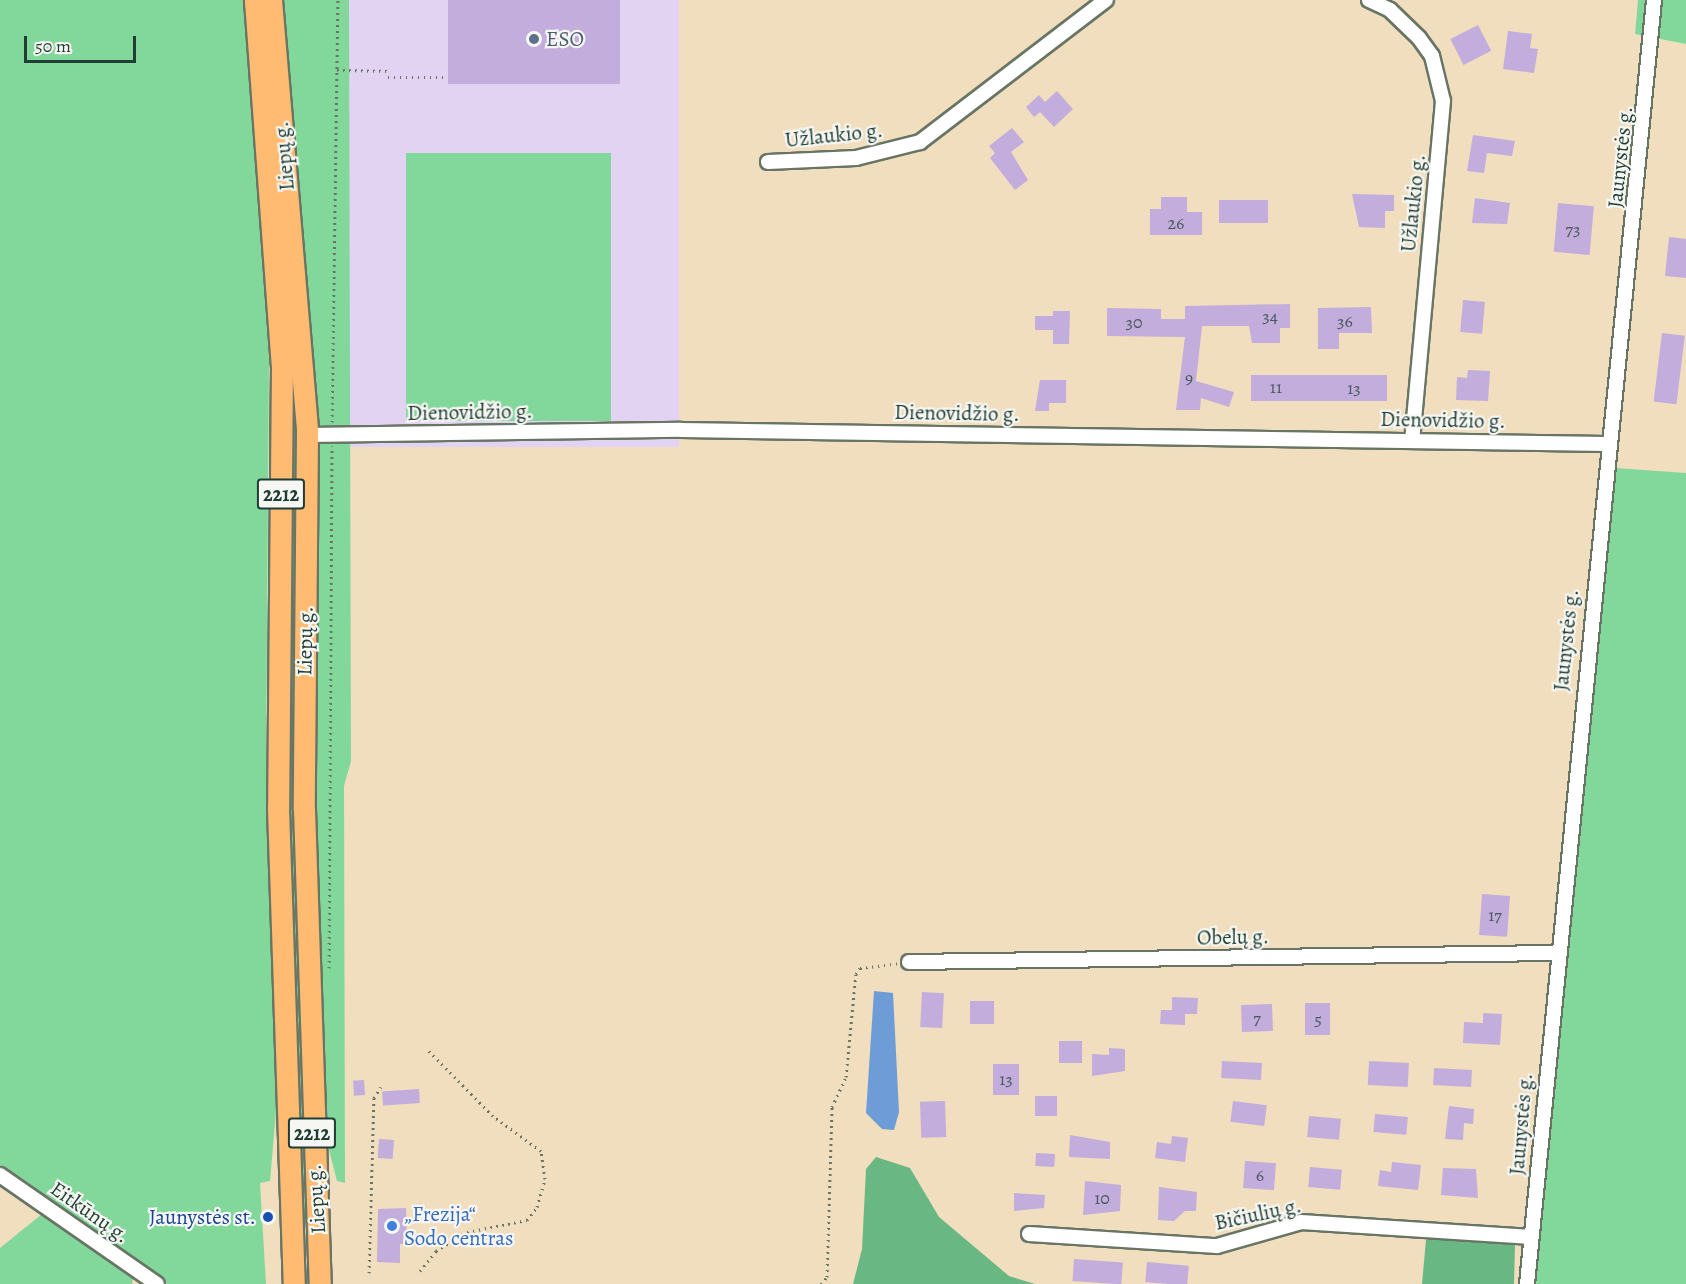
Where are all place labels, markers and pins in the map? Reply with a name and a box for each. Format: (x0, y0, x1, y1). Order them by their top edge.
place label: ESO (546, 26, 584, 52)
marker: ESO (527, 32, 541, 46)
place label: „Frezija“ Sodo centras (404, 1201, 514, 1251)
place label: Jaunystės st. (149, 1204, 256, 1230)
marker: Jaunystės st. (261, 1210, 275, 1224)
marker: „Frezija“ Sodo centras (385, 1219, 399, 1233)

